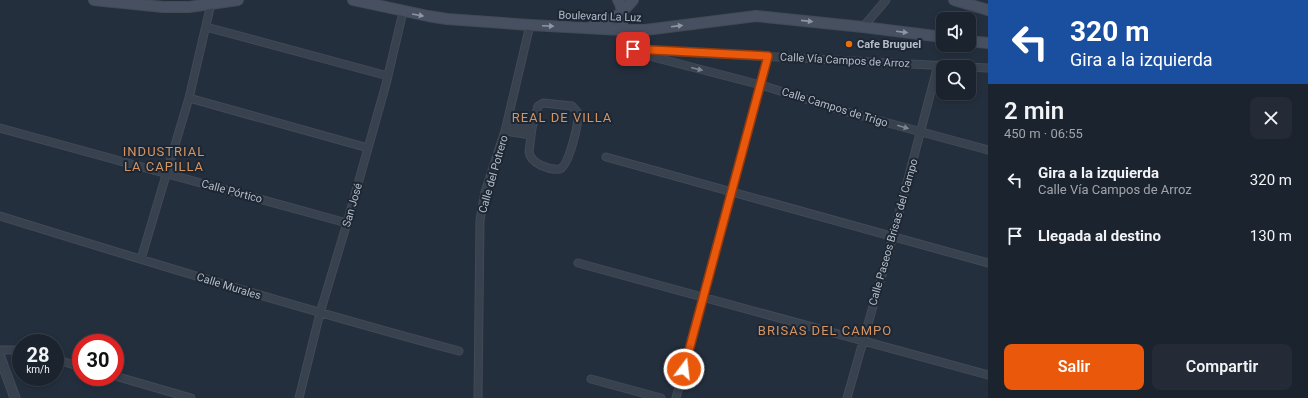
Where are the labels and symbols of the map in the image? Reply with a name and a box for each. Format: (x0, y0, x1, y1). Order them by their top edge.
street label: Boulevard La Luz (558, 9, 642, 24)
one-way arrow (412, 12, 425, 18)
one-way arrow (801, 18, 813, 24)
one-way arrow (542, 23, 555, 29)
one-way arrow (671, 23, 684, 29)
one-way arrow (896, 28, 908, 35)
pin (616, 32, 650, 66)
place label: Cafe Bruguel (857, 38, 921, 51)
marker: Cafe Bruguel (844, 39, 854, 49)
street label: Calle Vía Campos de Arroz (780, 51, 911, 70)
one-way arrow (691, 66, 703, 72)
street label: Calle Campos de Trigo (780, 85, 889, 130)
district label: REAL DE VILLA (512, 110, 612, 125)
one-way arrow (897, 124, 909, 130)
street label: Calle del Potrero (476, 134, 511, 215)
district label: INDUSTRIAL LA CAPILLA (123, 144, 205, 174)
street label: Calle Paseos Brisas del Campo (866, 157, 921, 307)
street label: Calle Pórtico (200, 177, 264, 206)
street label: San José (340, 181, 365, 229)
street label: Calle Murales (195, 271, 263, 302)
district label: BRISAS DEL CAMPO (758, 323, 892, 338)
speed limit sign: 30 (72, 334, 124, 386)
position arrow (663, 348, 705, 390)

